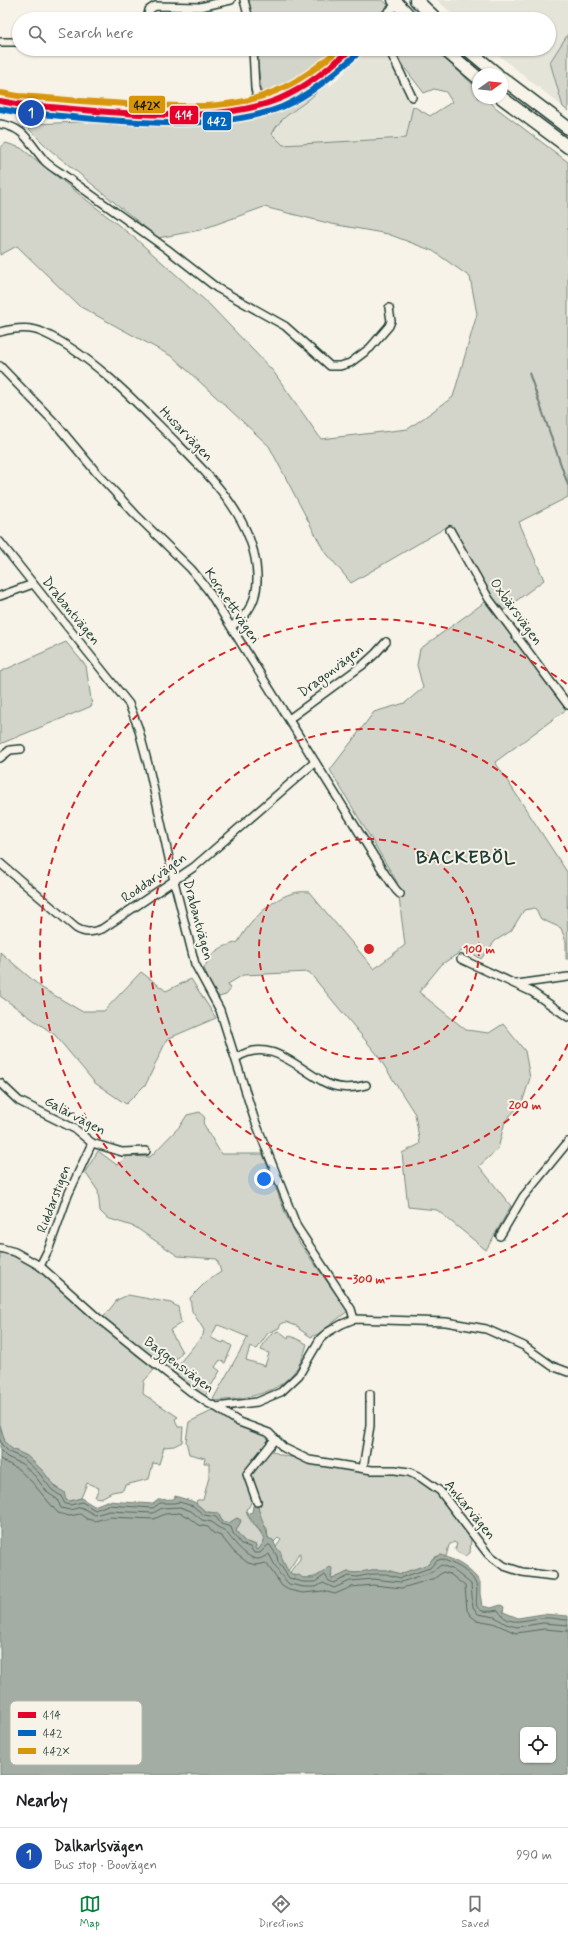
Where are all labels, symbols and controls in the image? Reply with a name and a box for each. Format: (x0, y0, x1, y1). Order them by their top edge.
search box (12, 12, 556, 56)
icon: search (26, 23, 48, 45)
text: Search here (58, 24, 134, 44)
north arrow (472, 68, 508, 104)
line badge: 442X (128, 95, 166, 114)
pin: 1 (18, 98, 44, 128)
text: 442X (134, 99, 160, 113)
line badge: 414 (169, 105, 199, 125)
text: 414 (175, 109, 193, 123)
line badge: 442 (202, 111, 232, 131)
text: 442 (207, 115, 227, 129)
street label: Husarvägen (155, 403, 217, 465)
street label: Kornettvägen (200, 565, 264, 647)
street label: Drabantvägen (38, 573, 104, 649)
street label: Oxbärsvägen (486, 575, 546, 649)
street label: Dragonvägen (295, 640, 368, 702)
district label: BACKEBÖL (416, 846, 516, 870)
street label: Roddarvägen (118, 849, 190, 907)
street label: Drabantvägen (179, 878, 217, 962)
centre of rings (362, 942, 376, 956)
text: 100 m (463, 942, 496, 958)
street label: Galärvägen (41, 1092, 109, 1140)
text: 200 m (509, 1098, 542, 1114)
street label: Riddarstigen (33, 1162, 75, 1236)
your location (254, 1169, 274, 1189)
text: 300 m (353, 1272, 386, 1288)
street label: Baggensvägen (139, 1333, 218, 1399)
street label: Ankarvägen (440, 1476, 500, 1544)
legend (10, 1701, 142, 1765)
text: 414 (43, 1709, 61, 1723)
text: 442 (43, 1727, 63, 1741)
map controls (520, 1727, 556, 1763)
button: locate (520, 1727, 556, 1763)
text: 442X (43, 1745, 70, 1759)
text: Nearby (16, 1790, 68, 1812)
text: Dalkarlsvägen (54, 1837, 143, 1857)
text: 1 (26, 1847, 32, 1864)
text: 990 m (516, 1847, 552, 1864)
text: Bus stop · Boovägen (54, 1857, 157, 1874)
tab: Map (79, 1893, 101, 1931)
tab: Directions (258, 1893, 304, 1931)
tab: Saved (461, 1893, 489, 1931)

